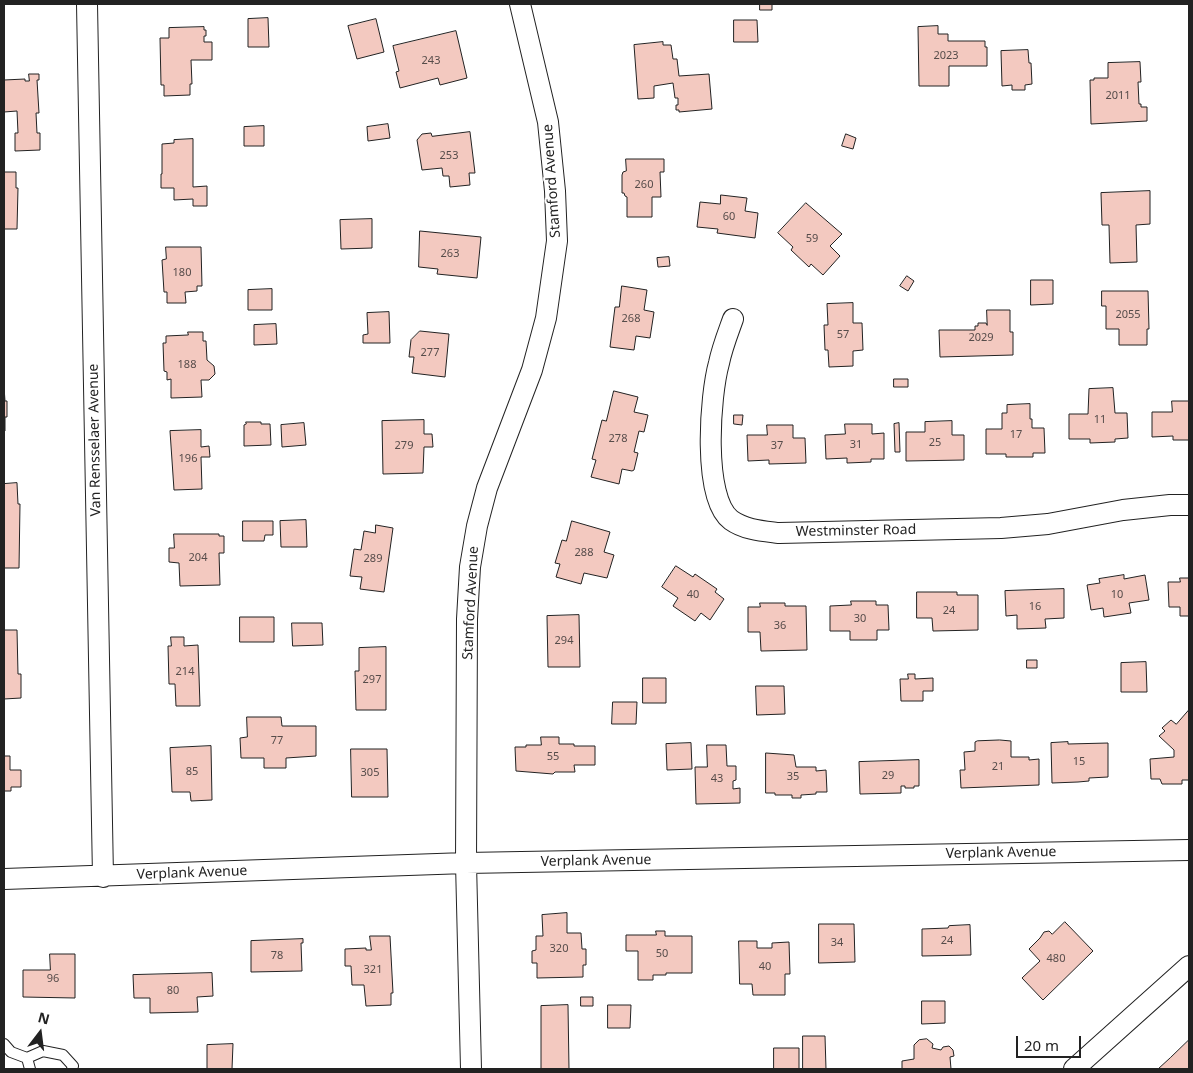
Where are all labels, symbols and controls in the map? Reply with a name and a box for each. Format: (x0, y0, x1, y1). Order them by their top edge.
house number: 2023 (933, 49, 959, 63)
house number: 243 (422, 54, 440, 68)
house number: 2011 (1105, 89, 1131, 103)
street label: Stamford Avenue (540, 124, 564, 238)
house number: 253 (440, 149, 458, 163)
house number: 260 (635, 178, 653, 192)
house number: 60 (723, 210, 735, 224)
house number: 59 (806, 232, 818, 246)
house number: 263 (441, 247, 459, 261)
house number: 180 (173, 266, 191, 280)
house number: 2055 (1115, 308, 1141, 322)
house number: 268 (622, 312, 640, 326)
house number: 57 (837, 328, 849, 342)
house number: 2029 (968, 331, 994, 345)
house number: 277 (421, 346, 439, 360)
house number: 188 (178, 358, 196, 372)
street label: Van Rensselaer Avenue (85, 363, 105, 517)
house number: 11 (1094, 413, 1106, 427)
house number: 17 (1010, 428, 1022, 442)
house number: 278 (609, 432, 627, 446)
house number: 25 (929, 436, 941, 450)
house number: 31 (850, 438, 862, 452)
house number: 279 (395, 439, 413, 453)
house number: 37 (771, 439, 783, 453)
house number: 196 (179, 452, 197, 466)
street label: Westminster Road (796, 522, 916, 540)
street label: Stamford Avenue (460, 546, 482, 660)
house number: 288 (575, 546, 593, 560)
house number: 204 (189, 551, 207, 565)
house number: 289 (364, 552, 382, 566)
house number: 40 (687, 588, 699, 602)
house number: 10 (1111, 588, 1123, 602)
house number: 16 (1029, 600, 1041, 614)
house number: 24 (943, 604, 955, 618)
house number: 30 (854, 612, 866, 626)
house number: 36 (774, 619, 786, 633)
house number: 294 (555, 634, 573, 648)
house number: 214 (176, 665, 194, 679)
house number: 297 (363, 673, 381, 687)
house number: 77 (271, 734, 283, 748)
house number: 55 (547, 750, 559, 764)
house number: 15 (1073, 755, 1085, 769)
house number: 21 (992, 760, 1004, 774)
house number: 85 (186, 765, 198, 779)
house number: 305 (361, 766, 379, 780)
house number: 29 (882, 769, 894, 783)
house number: 35 (787, 770, 799, 784)
house number: 43 (711, 772, 723, 786)
street label: Verplank Avenue (945, 844, 1057, 862)
street label: Verplank Avenue (540, 852, 652, 870)
street label: Verplank Avenue (136, 863, 248, 883)
house number: 24 (941, 934, 953, 948)
house number: 34 (831, 936, 843, 950)
house number: 320 (550, 942, 568, 956)
house number: 50 (656, 947, 668, 961)
house number: 78 (271, 949, 283, 963)
house number: 480 (1047, 952, 1065, 966)
house number: 40 (759, 960, 771, 974)
house number: 321 (364, 963, 382, 977)
house number: 96 (47, 972, 59, 986)
house number: 80 (167, 984, 179, 998)
text: N (36, 1007, 52, 1029)
north arrow (15, 1008, 65, 1058)
scale bar (1018, 1026, 1083, 1058)
text: 20 m (1024, 1035, 1059, 1055)

